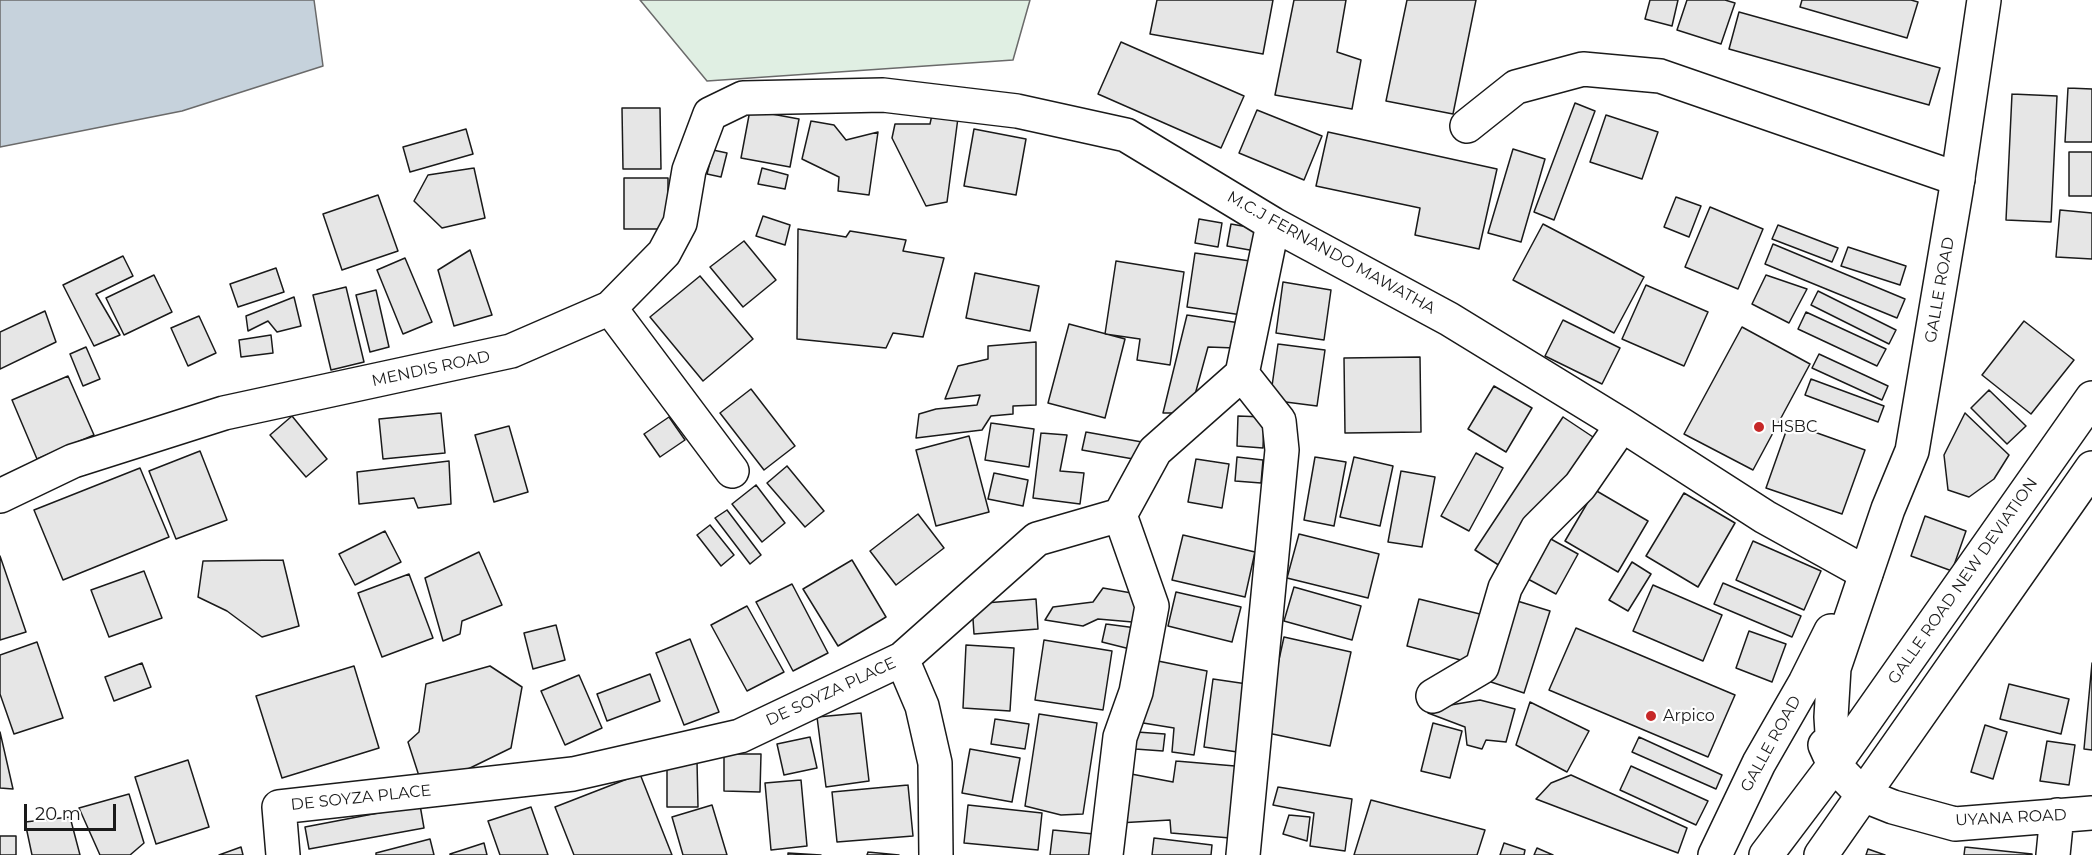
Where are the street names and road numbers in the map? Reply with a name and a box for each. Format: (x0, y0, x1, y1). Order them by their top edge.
street label: M.C.J FERNANDO MAWATHA (1224, 188, 1438, 318)
street label: GALLE ROAD (1921, 236, 1959, 344)
street label: MENDIS ROAD (370, 347, 492, 391)
street label: GALLE ROAD NEW DEVIATION (1884, 474, 2042, 688)
street label: DE SOYZA PLACE (763, 653, 899, 731)
street label: GALLE ROAD (1737, 693, 1805, 795)
street label: DE SOYZA PLACE (290, 781, 432, 815)
street label: UYANA ROAD (1955, 805, 2067, 831)

